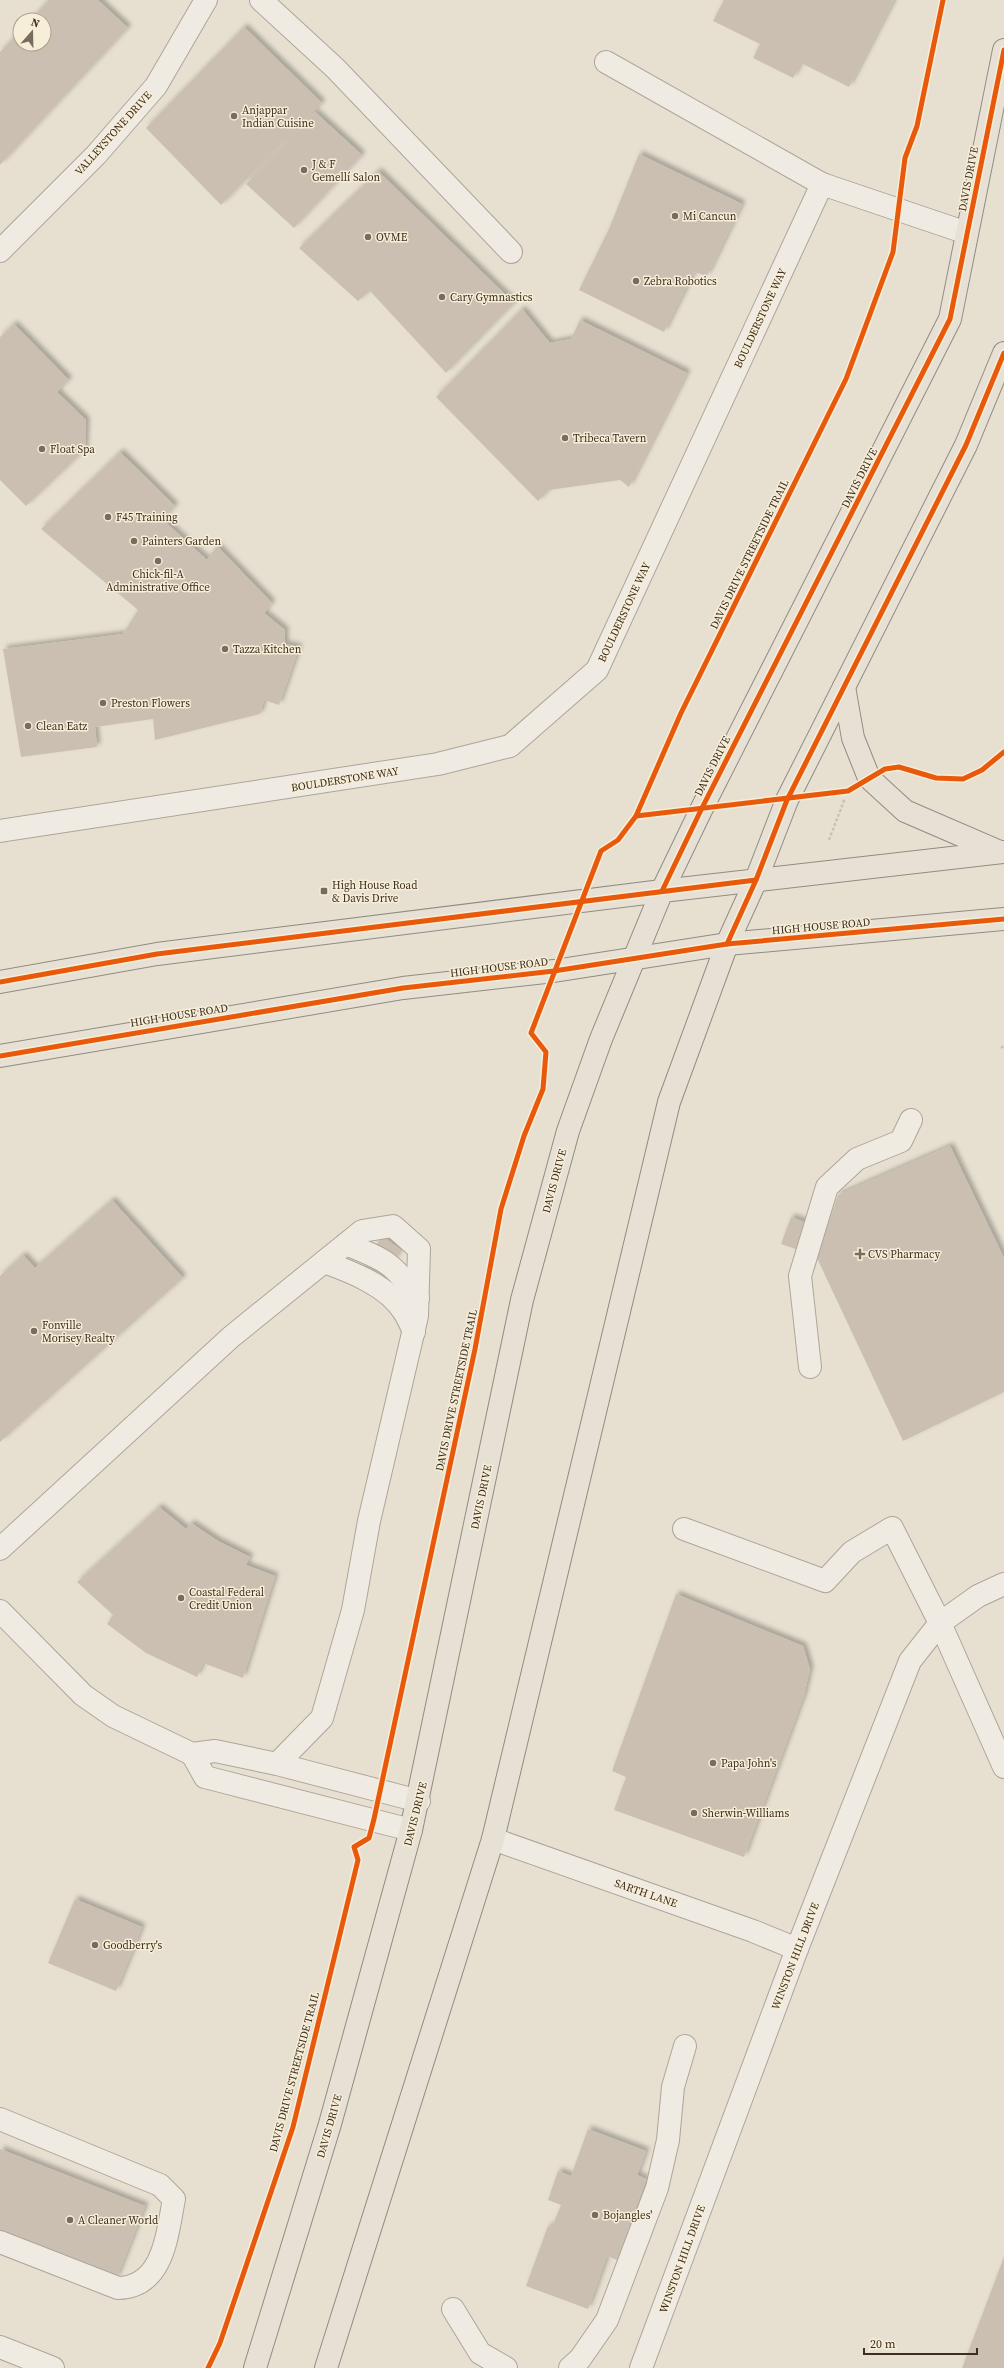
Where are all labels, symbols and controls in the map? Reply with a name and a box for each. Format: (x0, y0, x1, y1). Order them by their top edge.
north arrow (12, 12, 52, 52)
text: N (29, 15, 42, 31)
street label: VALLEYSTONE DRIVE (71, 88, 155, 179)
place label: Anjappar Indian Cuisine (242, 103, 314, 131)
marker: Anjappar Indian Cuisine (229, 111, 239, 121)
street label: DAVIS DRIVE (955, 145, 982, 213)
place label: J & F Gemellí Salon (311, 157, 380, 185)
marker: J & F Gemellí Salon (299, 165, 309, 175)
place label: Mi Cancun (683, 209, 737, 224)
marker: Mi Cancun (670, 211, 680, 221)
place label: OVME (376, 230, 408, 245)
marker: OVME (363, 232, 373, 242)
street label: BOULDERSTONE WAY (731, 266, 790, 371)
place label: Zebra Robotics (644, 274, 717, 289)
marker: Zebra Robotics (631, 276, 641, 286)
place label: Cary Gymnastics (450, 290, 533, 305)
marker: Cary Gymnastics (437, 292, 447, 302)
place label: Tribeca Tavern (573, 431, 647, 446)
marker: Tribeca Tavern (560, 433, 570, 443)
place label: Float Spa (50, 442, 95, 457)
marker: Float Spa (37, 444, 47, 454)
street label: DAVIS DRIVE (838, 445, 881, 511)
street label: DAVIS DRIVE STREETSIDE TRAIL (706, 476, 793, 632)
place label: F45 Training (116, 510, 178, 525)
marker: F45 Training (103, 512, 113, 522)
place label: Painters Garden (142, 534, 221, 549)
marker: Painters Garden (129, 536, 139, 546)
marker: Chick-fil-A Administrative Office (153, 556, 163, 566)
street label: BOULDERSTONE WAY (595, 560, 654, 665)
place label: Chick-fil-A Administrative Office (106, 567, 210, 595)
place label: Tazza Kitchen (233, 642, 302, 657)
marker: Tazza Kitchen (220, 644, 230, 654)
place label: Preston Flowers (111, 696, 190, 711)
marker: Preston Flowers (98, 698, 108, 708)
place label: Clean Eatz (36, 719, 87, 734)
marker: Clean Eatz (23, 721, 33, 731)
street label: DAVIS DRIVE (691, 733, 734, 799)
street label: BOULDERSTONE WAY (290, 764, 400, 795)
place label: High House Road & Davis Drive (332, 878, 418, 906)
marker: High House Road & Davis Drive (319, 886, 329, 896)
street label: HIGH HOUSE ROAD (771, 915, 871, 938)
street label: HIGH HOUSE ROAD (449, 954, 549, 981)
street label: HIGH HOUSE ROAD (129, 1000, 229, 1031)
street label: DAVIS DRIVE (539, 1147, 570, 1215)
place label: CVS Pharmacy (868, 1247, 940, 1262)
marker: CVS Pharmacy (855, 1249, 865, 1259)
street label: DAVIS DRIVE STREETSIDE TRAIL (432, 1307, 481, 1472)
place label: Fonville Morisey Realty (42, 1318, 115, 1346)
marker: Fonville Morisey Realty (29, 1326, 39, 1336)
street label: DAVIS DRIVE (467, 1463, 496, 1531)
place label: Coastal Federal Credit Union (189, 1585, 264, 1613)
marker: Coastal Federal Credit Union (176, 1593, 186, 1603)
place label: Papa John's (721, 1756, 777, 1771)
marker: Papa John's (708, 1758, 718, 1768)
street label: DAVIS DRIVE (400, 1780, 431, 1848)
place label: Sherwin-Williams (702, 1806, 789, 1821)
marker: Sherwin-Williams (689, 1808, 699, 1818)
street label: SARTH LANE (612, 1876, 680, 1911)
street label: WINSTON HILL DRIVE (768, 1900, 823, 2012)
place label: Goodberry's (103, 1938, 162, 1953)
marker: Goodberry's (90, 1940, 100, 1950)
street label: DAVIS DRIVE STREETSIDE TRAIL (266, 1990, 323, 2154)
street label: DAVIS DRIVE (313, 2092, 346, 2160)
street label: WINSTON HILL DRIVE (656, 2203, 709, 2315)
place label: Bojangles' (603, 2208, 652, 2223)
marker: Bojangles' (590, 2210, 600, 2220)
place label: A Cleaner World (78, 2213, 159, 2228)
marker: A Cleaner World (65, 2215, 75, 2225)
scale bar (864, 2330, 977, 2356)
text: 20 m (870, 2336, 896, 2352)

